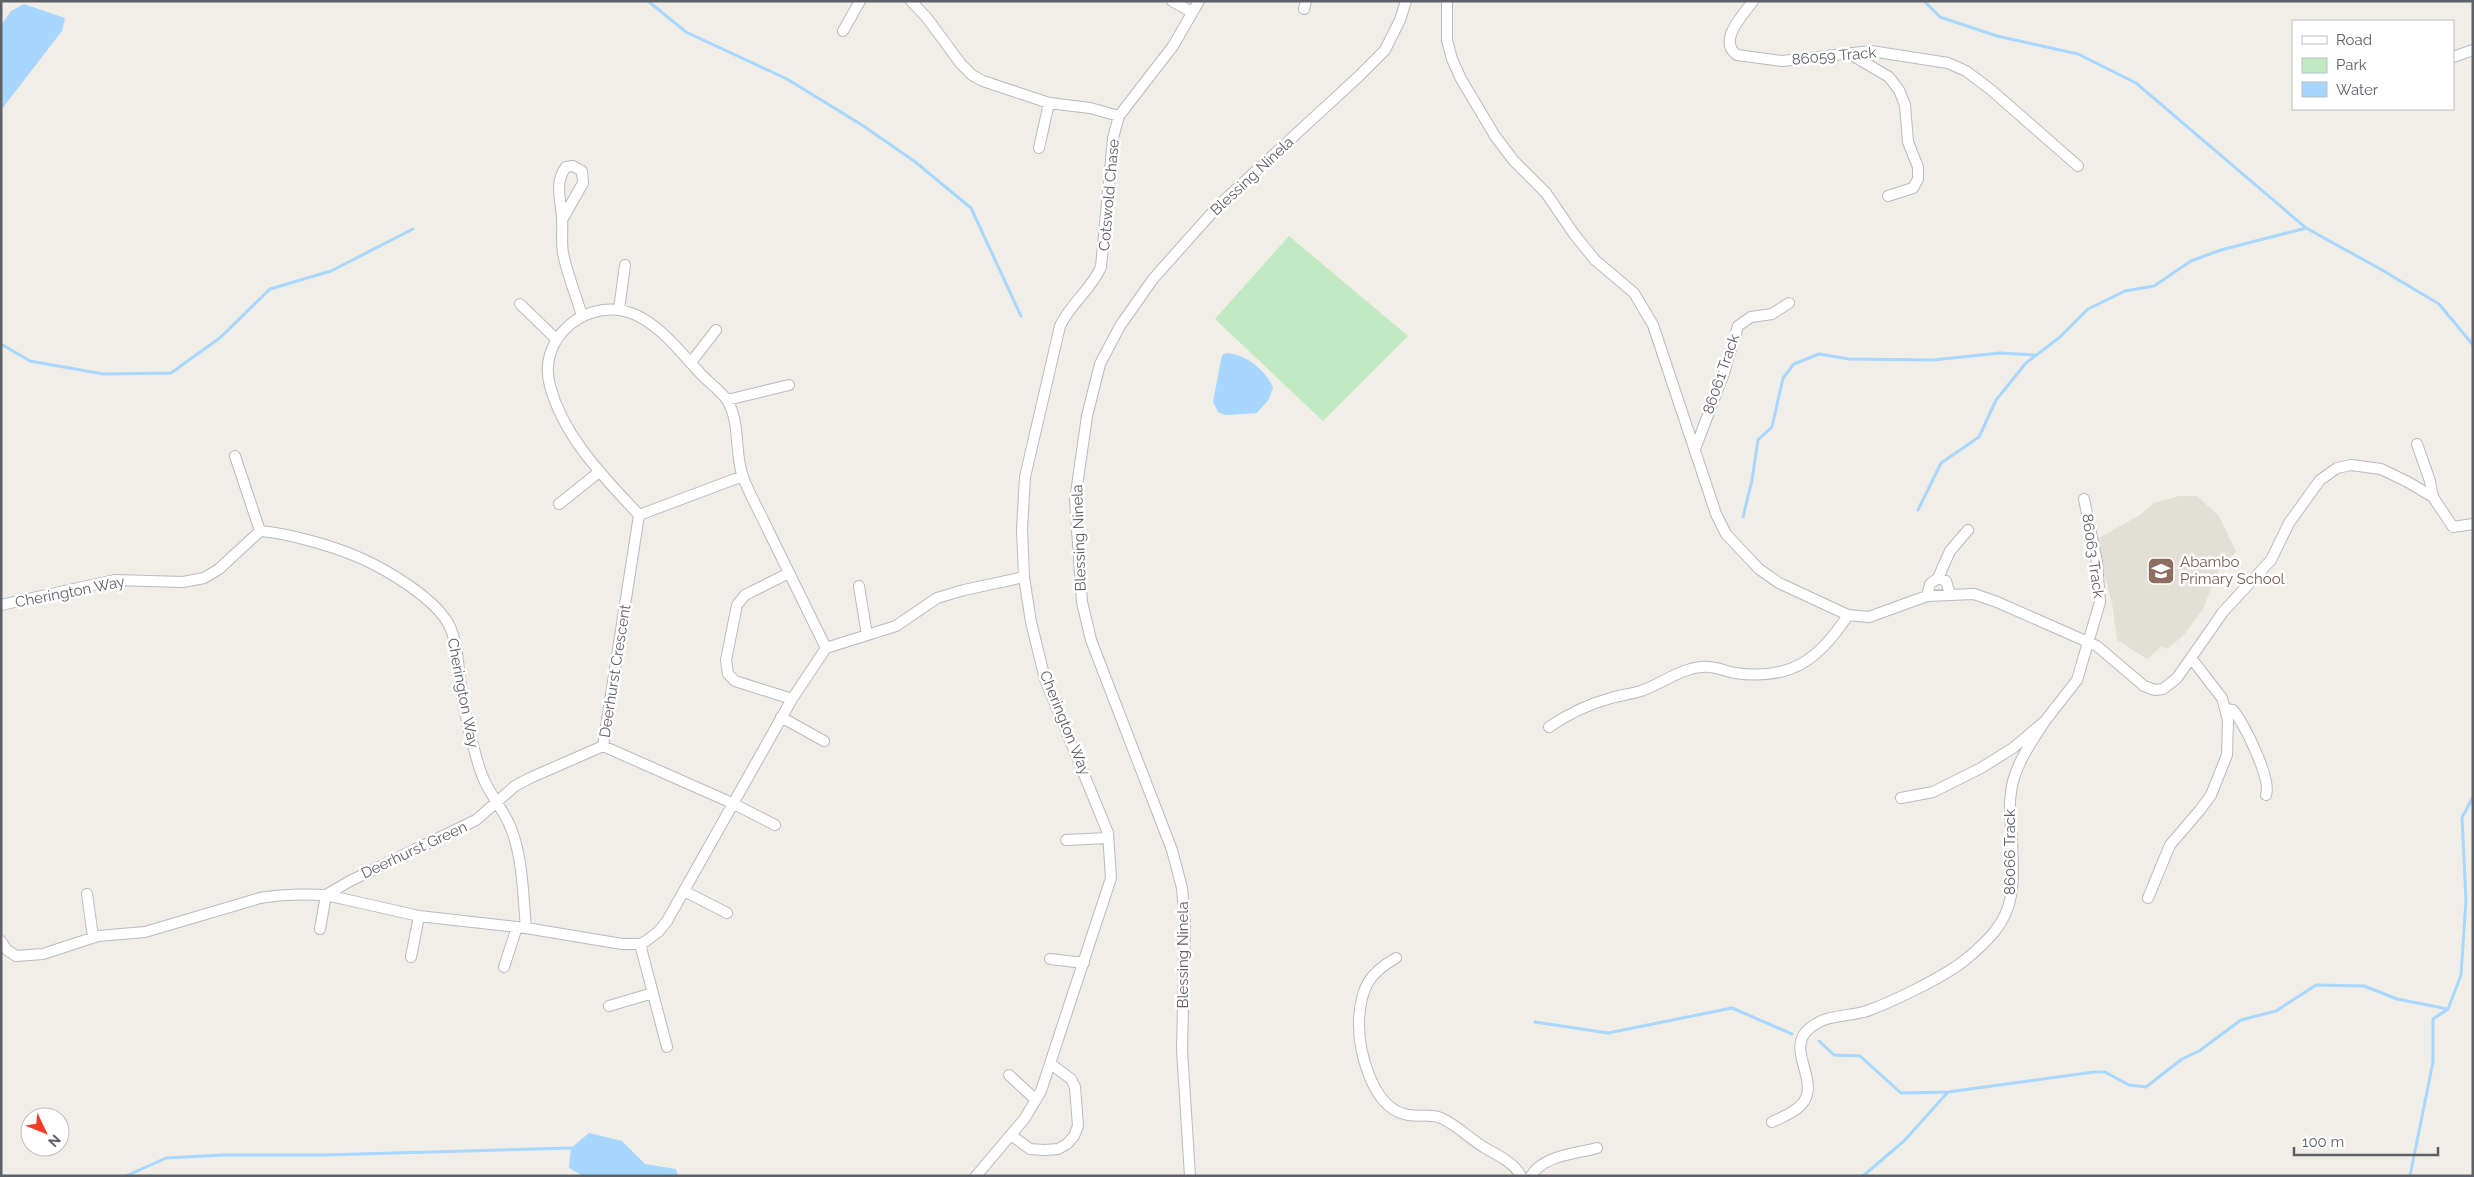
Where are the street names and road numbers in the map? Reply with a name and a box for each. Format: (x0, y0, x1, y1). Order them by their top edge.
street label: 86059 Track (1791, 43, 1877, 69)
street label: Blessing Ninela (1207, 133, 1297, 219)
street label: Cotswold Chase (1095, 138, 1123, 252)
street label: 86061 Track (1699, 332, 1743, 416)
street label: Blessing Ninela (1068, 484, 1090, 592)
street label: 86063 Track (2078, 513, 2108, 599)
street label: Cherington Way (14, 573, 126, 611)
street label: Deerhurst Crescent (596, 603, 634, 739)
street label: Cherington Way (444, 637, 482, 749)
street label: Cherington Way (1036, 668, 1094, 778)
street label: 86066 Track (2001, 809, 2019, 895)
street label: Deerhurst Green (358, 818, 470, 882)
street label: Blessing Ninela (1174, 901, 1192, 1009)

